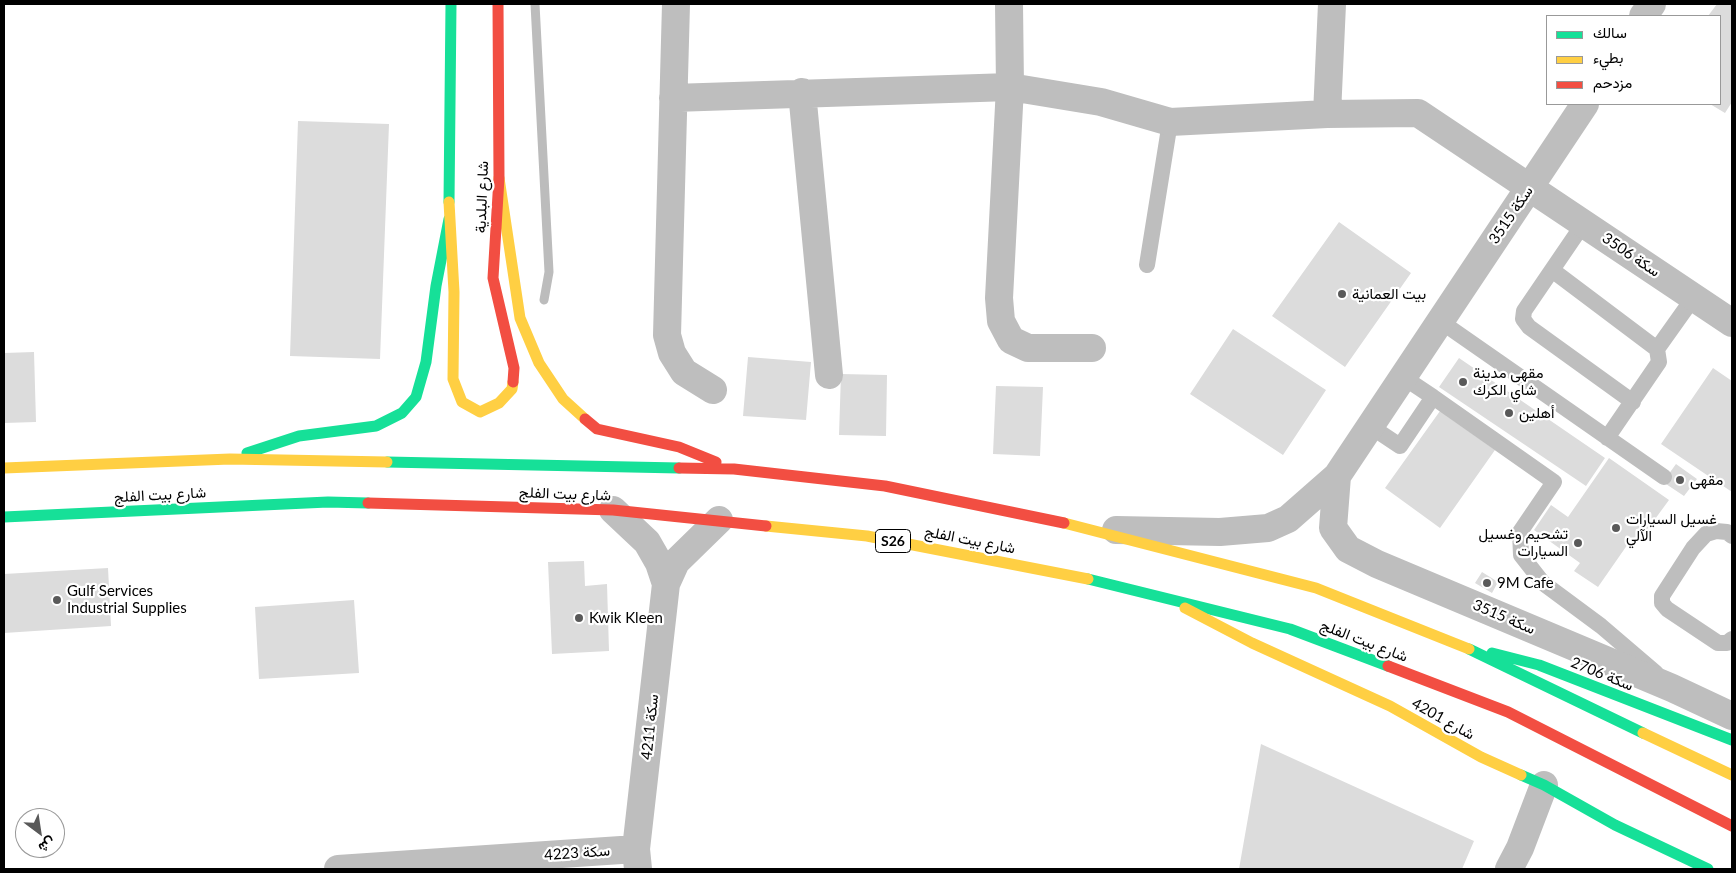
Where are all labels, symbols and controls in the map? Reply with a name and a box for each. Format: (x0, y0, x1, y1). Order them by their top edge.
legend (1546, 15, 1721, 105)
text: سالك (1593, 23, 1627, 41)
text: بطيء (1593, 48, 1623, 66)
text: مزدحم (1593, 73, 1632, 91)
street label: شارع البلدية (472, 161, 492, 233)
street label: سكة 3515 (1485, 183, 1537, 247)
street label: سكة 3506 (1599, 229, 1663, 281)
place label: بيت العمانية (1352, 285, 1426, 303)
marker: بيت العمانية (1336, 288, 1348, 300)
place label: مقهى مدينة شاي الكرك (1473, 364, 1544, 399)
marker: مقهى مدينة شاي الكرك (1457, 376, 1469, 388)
place label: أهلين (1519, 404, 1554, 422)
marker: أهلين (1503, 407, 1515, 419)
place label: مقهى (1690, 471, 1723, 489)
marker: مقهى (1674, 474, 1686, 486)
street label: شارع بيت الفلج (519, 483, 611, 505)
street label: شارع بيت الفلج (114, 484, 206, 506)
place label: غسيل السيارات الآلي (1626, 510, 1717, 545)
street label: شارع بيت الفلج (923, 522, 1017, 558)
marker: غسيل السيارات الآلي (1610, 522, 1622, 534)
place label: تشحيم وغسيل السيارات (1479, 525, 1568, 560)
road number: S26 (876, 530, 910, 552)
marker: تشحيم وغسيل السيارات (1572, 537, 1584, 549)
place label: 9M Cafe (1497, 574, 1554, 592)
marker: 9M Cafe (1481, 577, 1493, 589)
place label: Gulf Services Industrial Supplies (67, 582, 187, 617)
marker: Gulf Services Industrial Supplies (51, 594, 63, 606)
street label: سكة 3515 (1470, 596, 1538, 638)
place label: Kwik Kleen (589, 609, 663, 627)
marker: Kwik Kleen (573, 612, 585, 624)
street label: شارع بيت الفلج (1318, 616, 1410, 666)
street label: سكة 2706 (1568, 653, 1636, 695)
street label: سكة 4211 (638, 693, 662, 761)
street label: شارع 4201 (1409, 694, 1477, 744)
north arrow (15, 808, 65, 858)
text: ش (36, 834, 59, 857)
street label: سكة 4223 (543, 842, 611, 864)

